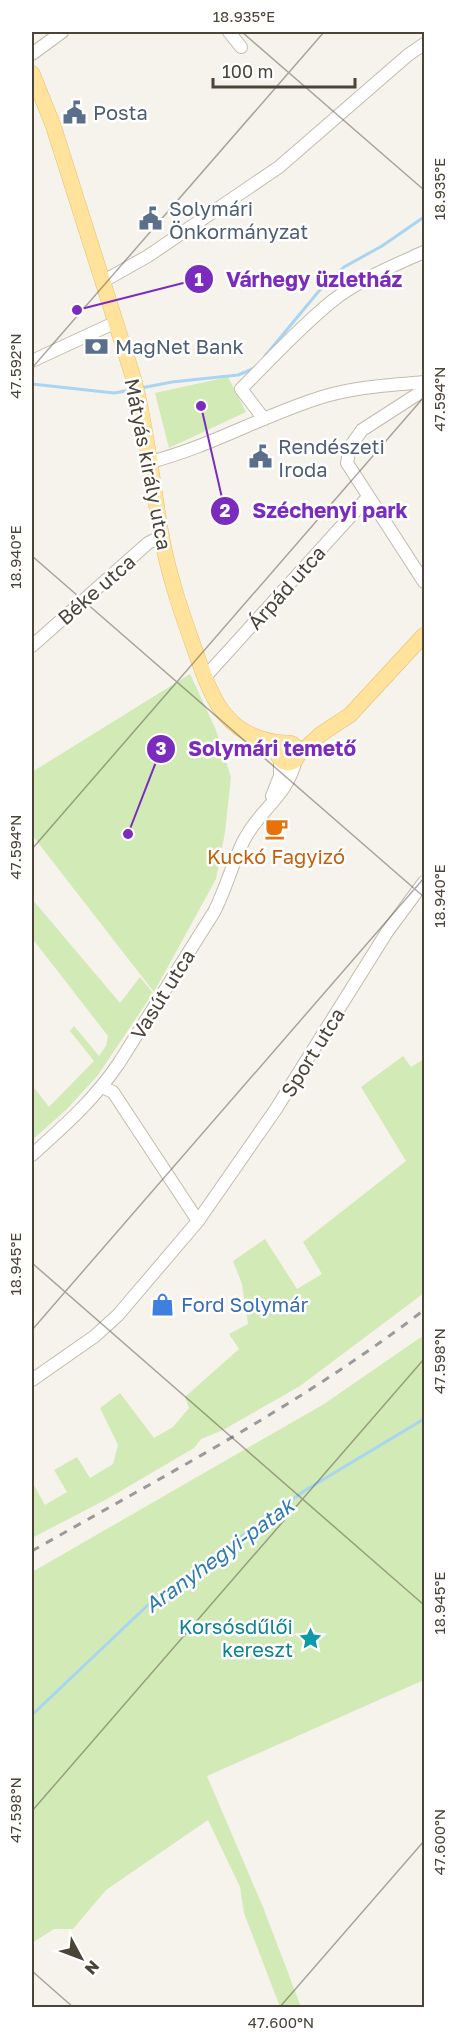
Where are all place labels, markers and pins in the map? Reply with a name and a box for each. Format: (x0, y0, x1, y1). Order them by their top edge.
public building icon: Posta (62, 99, 88, 125)
place label: Posta (93, 100, 148, 124)
place label: Solymári Önkormányzat (169, 196, 308, 243)
public building icon: Solymári Önkormányzat (138, 206, 164, 232)
callout: Várhegy üzletház (184, 260, 414, 299)
bank icon: MagNet Bank (84, 333, 110, 359)
place label: MagNet Bank (115, 334, 244, 358)
place label: Rendészeti Iroda (278, 434, 385, 481)
public building icon: Rendészeti Iroda (247, 444, 273, 470)
callout: Széchenyi park (210, 491, 420, 530)
callout: Solymári temető (146, 729, 368, 768)
cafe icon: Kuckó Fagyizó (263, 815, 289, 841)
place label: Kuckó Fagyizó (207, 844, 345, 868)
shop icon: Ford Solymár (150, 1291, 176, 1317)
place label: Ford Solymár (181, 1292, 309, 1316)
place label: Korsósdűlői kereszt (179, 1614, 293, 1661)
place icon: Korsósdűlői kereszt (298, 1625, 324, 1651)

